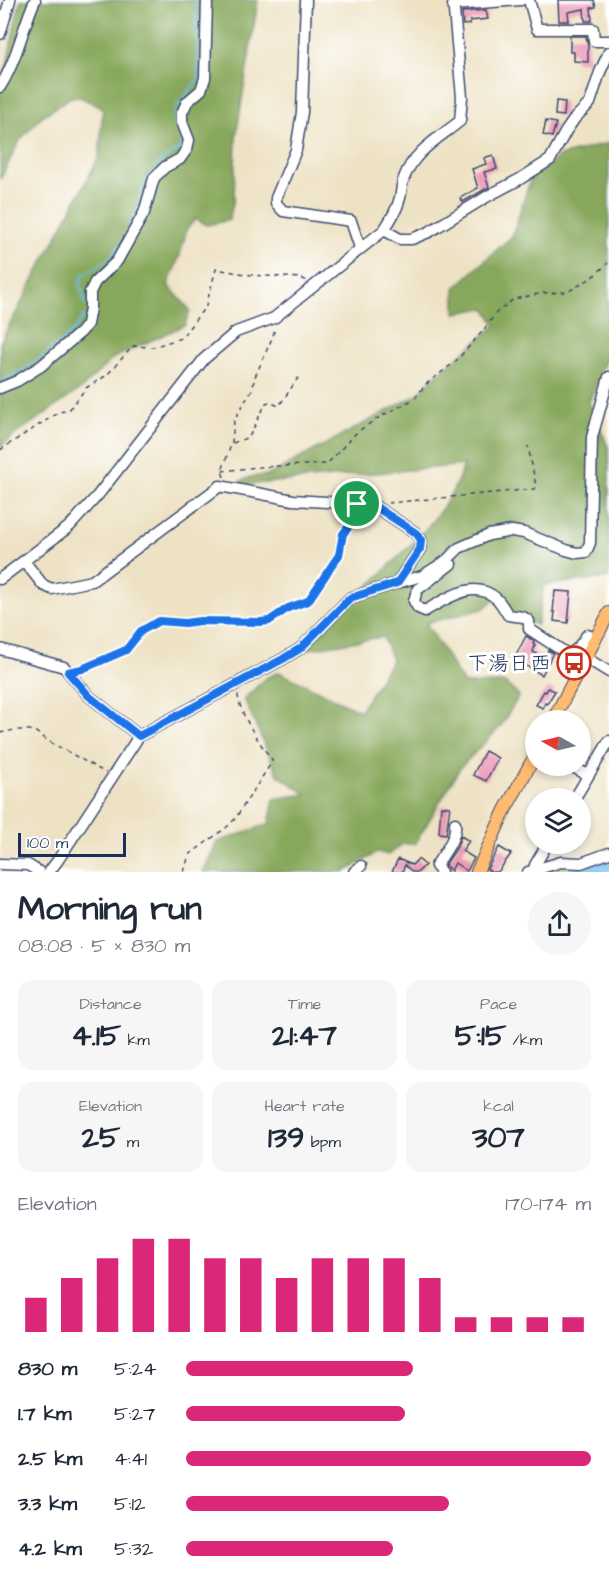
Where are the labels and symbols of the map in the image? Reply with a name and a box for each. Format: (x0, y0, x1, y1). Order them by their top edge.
pin (331, 478, 382, 529)
bus stop icon: 下湯日西 (556, 645, 592, 681)
place label: 下湯日西 (467, 649, 551, 678)
north arrow (525, 710, 591, 776)
scale bar (18, 830, 126, 857)

